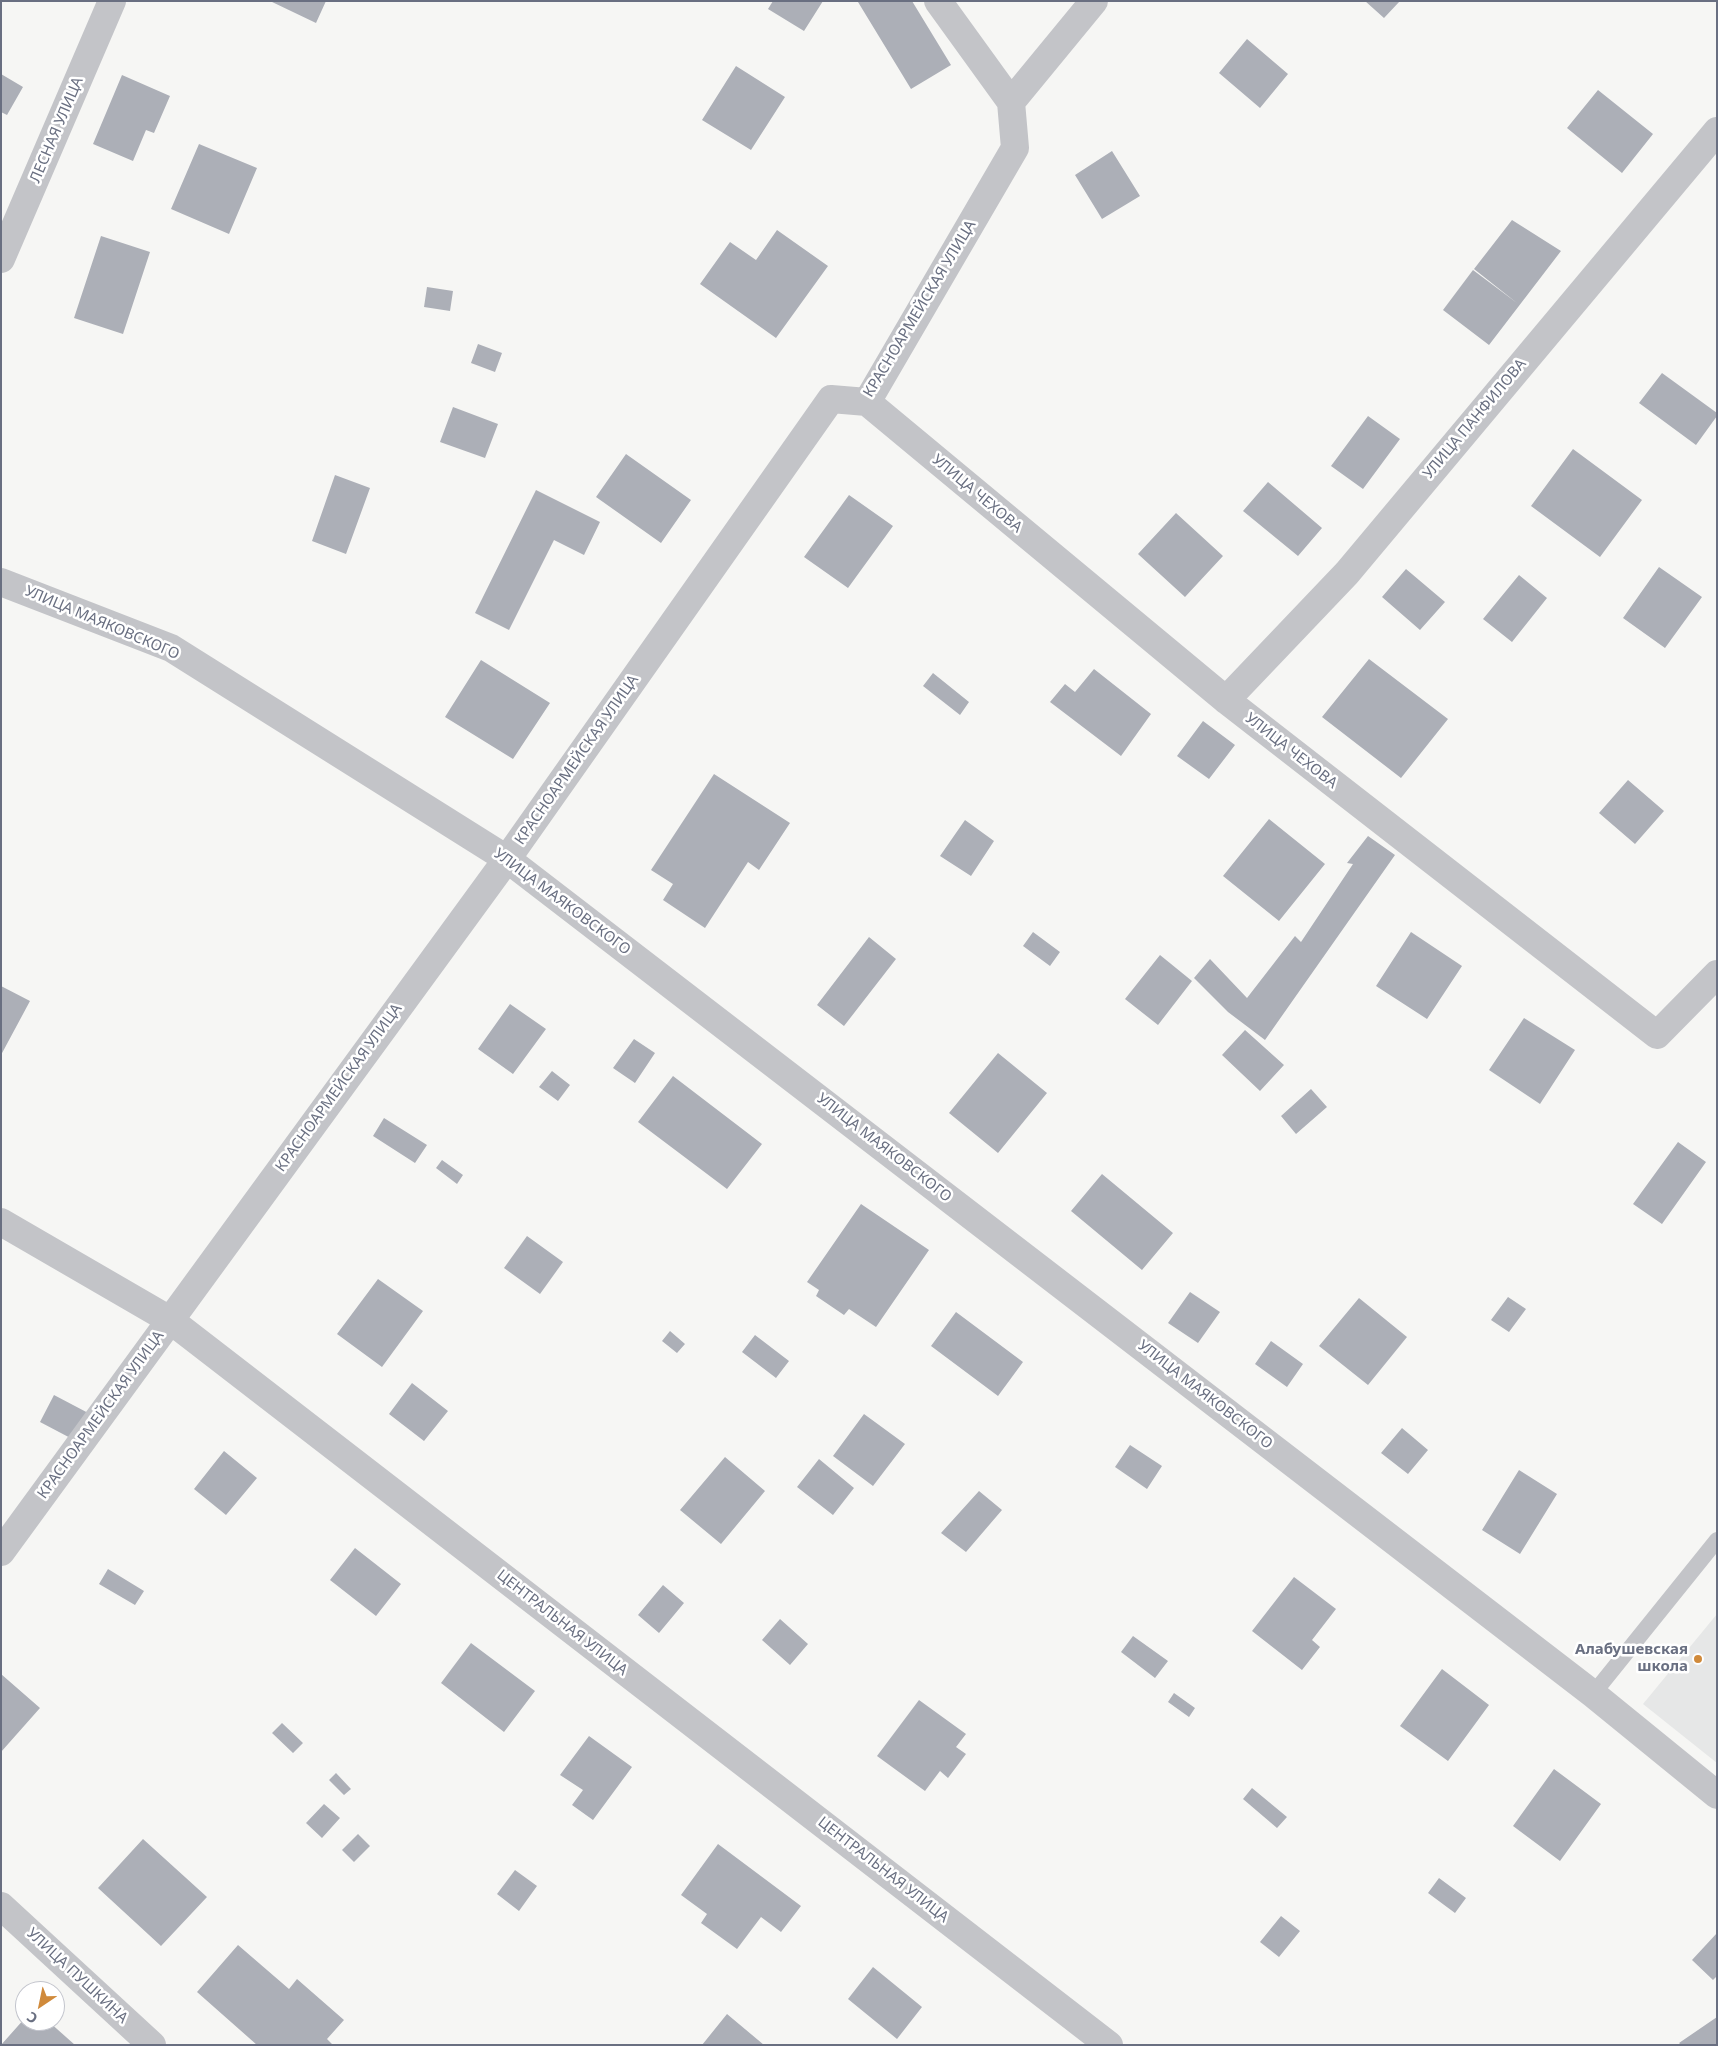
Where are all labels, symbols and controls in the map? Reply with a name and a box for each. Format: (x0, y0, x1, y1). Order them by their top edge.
street label: ЛЕСНАЯ УЛИЦА (27, 74, 87, 186)
street label: КРАСНОАРМЕЙСКАЯ УЛИЦА (860, 217, 980, 401)
street label: УЛИЦА ПАНФИЛОВА (1420, 355, 1530, 483)
street label: УЛИЦА ЧЕХОВА (928, 451, 1026, 537)
street label: УЛИЦА МАЯКОВСКОГО (22, 582, 182, 664)
street label: КРАСНОАРМЕЙСКАЯ УЛИЦА (511, 672, 643, 848)
street label: УЛИЦА ЧЕХОВА (1241, 709, 1341, 793)
street label: УЛИЦА МАЯКОВСКОГО (490, 845, 634, 959)
street label: КРАСНОАРМЕЙСКАЯ УЛИЦА (272, 1001, 406, 1175)
street label: УЛИЦА МАЯКОВСКОГО (813, 1090, 955, 1206)
street label: КРАСНОАРМЕЙСКАЯ УЛИЦА (34, 1328, 168, 1502)
street label: УЛИЦА МАЯКОВСКОГО (1134, 1337, 1276, 1453)
street label: ЦЕНТРАЛЬНАЯ УЛИЦА (493, 1566, 631, 1680)
place label: Алабушевская школа (1575, 1641, 1688, 1676)
marker: Алабушевская школа (1692, 1653, 1704, 1665)
street label: ЦЕНТРАЛЬНАЯ УЛИЦА (814, 1813, 952, 1927)
street label: УЛИЦА ПУШКИНА (23, 1925, 131, 2027)
north arrow (15, 1981, 65, 2031)
text: С (23, 2008, 41, 2028)

